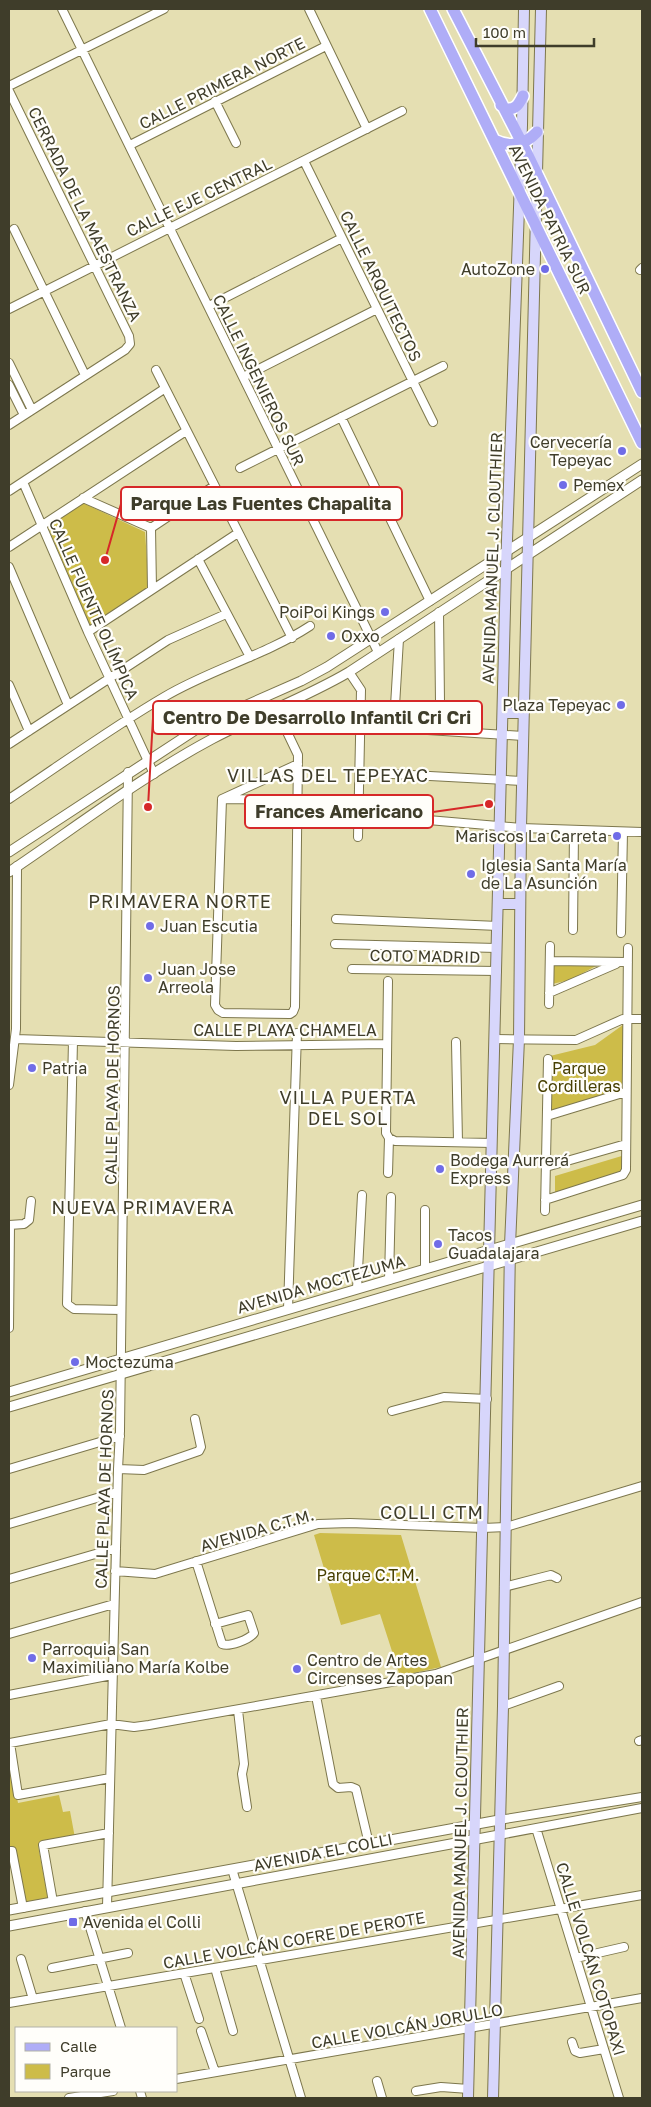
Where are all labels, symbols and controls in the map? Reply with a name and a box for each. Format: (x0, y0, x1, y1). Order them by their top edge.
scale bar (476, 15, 594, 47)
text: 100 m (483, 23, 526, 41)
street label: CALLE PRIMERA NORTE (136, 33, 308, 133)
street label: CERRADA DE LA MAESTRANZA (24, 103, 146, 325)
street label: AVENIDA PATRIA SUR (505, 141, 595, 297)
street label: CALLE EJE CENTRAL (123, 153, 275, 241)
street label: CALLE ARQUITECTOS (336, 207, 426, 365)
place label: AutoZone (461, 259, 535, 279)
marker: AutoZone (539, 263, 551, 275)
street label: CALLE INGENIEROS SUR (209, 291, 309, 469)
street label: AVENIDA MANUEL J. CLOUTHIER (478, 432, 506, 684)
place label: Cervecería Tepeyac (530, 432, 612, 470)
marker: Cervecería Tepeyac (616, 445, 628, 457)
place label: Pemex (573, 475, 625, 495)
marker: Pemex (557, 479, 569, 491)
callout: Parque Las Fuentes Chapalita (121, 487, 402, 520)
text: Parque Las Fuentes Chapalita (131, 492, 391, 514)
street label: CALLE FUENTE OLÍMPICA (45, 515, 143, 703)
place label: PoiPoi Kings (279, 602, 375, 622)
marker: PoiPoi Kings (379, 606, 391, 618)
place label: Oxxo (341, 626, 380, 646)
marker: Oxxo (325, 630, 337, 642)
place label: Plaza Tepeyac (502, 695, 611, 715)
marker: Plaza Tepeyac (615, 699, 627, 711)
callout: Centro De Desarrollo Infantil Cri Cri (153, 701, 482, 734)
text: Centro De Desarrollo Infantil Cri Cri (163, 706, 471, 728)
district label: VILLAS DEL TEPEYAC (227, 764, 429, 786)
callout: Frances Americano (245, 795, 433, 828)
text: Frances Americano (255, 800, 423, 822)
place label: Mariscos La Carreta (455, 826, 607, 846)
marker: Mariscos La Carreta (611, 830, 623, 842)
place label: Iglesia Santa María de La Asunción (481, 855, 627, 893)
marker: Iglesia Santa María de La Asunción (465, 868, 477, 880)
district label: PRIMAVERA NORTE (88, 890, 272, 912)
place label: Juan Escutia (160, 916, 258, 936)
marker: Juan Escutia (144, 920, 156, 932)
street label: COTO MADRID (370, 945, 480, 967)
place label: Juan Jose Arreola (158, 959, 236, 997)
marker: Juan Jose Arreola (142, 972, 154, 984)
street label: CALLE PLAYA DE HORNOS (100, 985, 124, 1185)
street label: CALLE PLAYA CHAMELA (193, 1020, 377, 1040)
place label: Patria (42, 1058, 87, 1078)
park label: Parque Cordilleras (537, 1058, 621, 1096)
marker: Patria (26, 1062, 38, 1074)
district label: VILLA PUERTA DEL SOL (279, 1086, 417, 1129)
place label: Bodega Aurrerá Express (450, 1150, 569, 1188)
marker: Bodega Aurrerá Express (434, 1163, 446, 1175)
district label: NUEVA PRIMAVERA (52, 1196, 234, 1218)
place label: Tacos Guadalajara (448, 1225, 540, 1263)
marker: Tacos Guadalajara (432, 1238, 444, 1250)
street label: AVENIDA MOCTEZUMA (235, 1250, 408, 1318)
place label: Moctezuma (85, 1352, 174, 1372)
marker: Moctezuma (69, 1356, 81, 1368)
street label: CALLE PLAYA DE HORNOS (91, 1389, 117, 1589)
district label: COLLI CTM (380, 1501, 484, 1523)
street label: AVENIDA C.T.M. (198, 1504, 316, 1556)
park label: Parque C.T.M. (316, 1565, 420, 1585)
place label: Parroquia San Maximiliano María Kolbe (42, 1639, 229, 1677)
place label: Centro de Artes Circenses Zapopan (307, 1650, 453, 1688)
marker: Parroquia San Maximiliano María Kolbe (26, 1652, 38, 1664)
marker: Centro de Artes Circenses Zapopan (291, 1663, 303, 1675)
street label: AVENIDA MANUEL J. CLOUTHIER (448, 1707, 472, 1959)
street label: AVENIDA EL COLLI (252, 1829, 394, 1875)
street label: CALLE VOLCÁN COTOPAXI (552, 1860, 630, 2058)
street label: CALLE VOLCÁN COFRE DE PEROTE (161, 1907, 427, 1973)
place label: Avenida el Colli (83, 1912, 201, 1932)
marker: Avenida el Colli (67, 1916, 79, 1928)
street label: CALLE VOLCÁN JORULLO (310, 1999, 504, 2053)
legend (15, 2027, 178, 2092)
text: Calle (60, 2037, 97, 2055)
text: Parque (60, 2062, 111, 2080)

